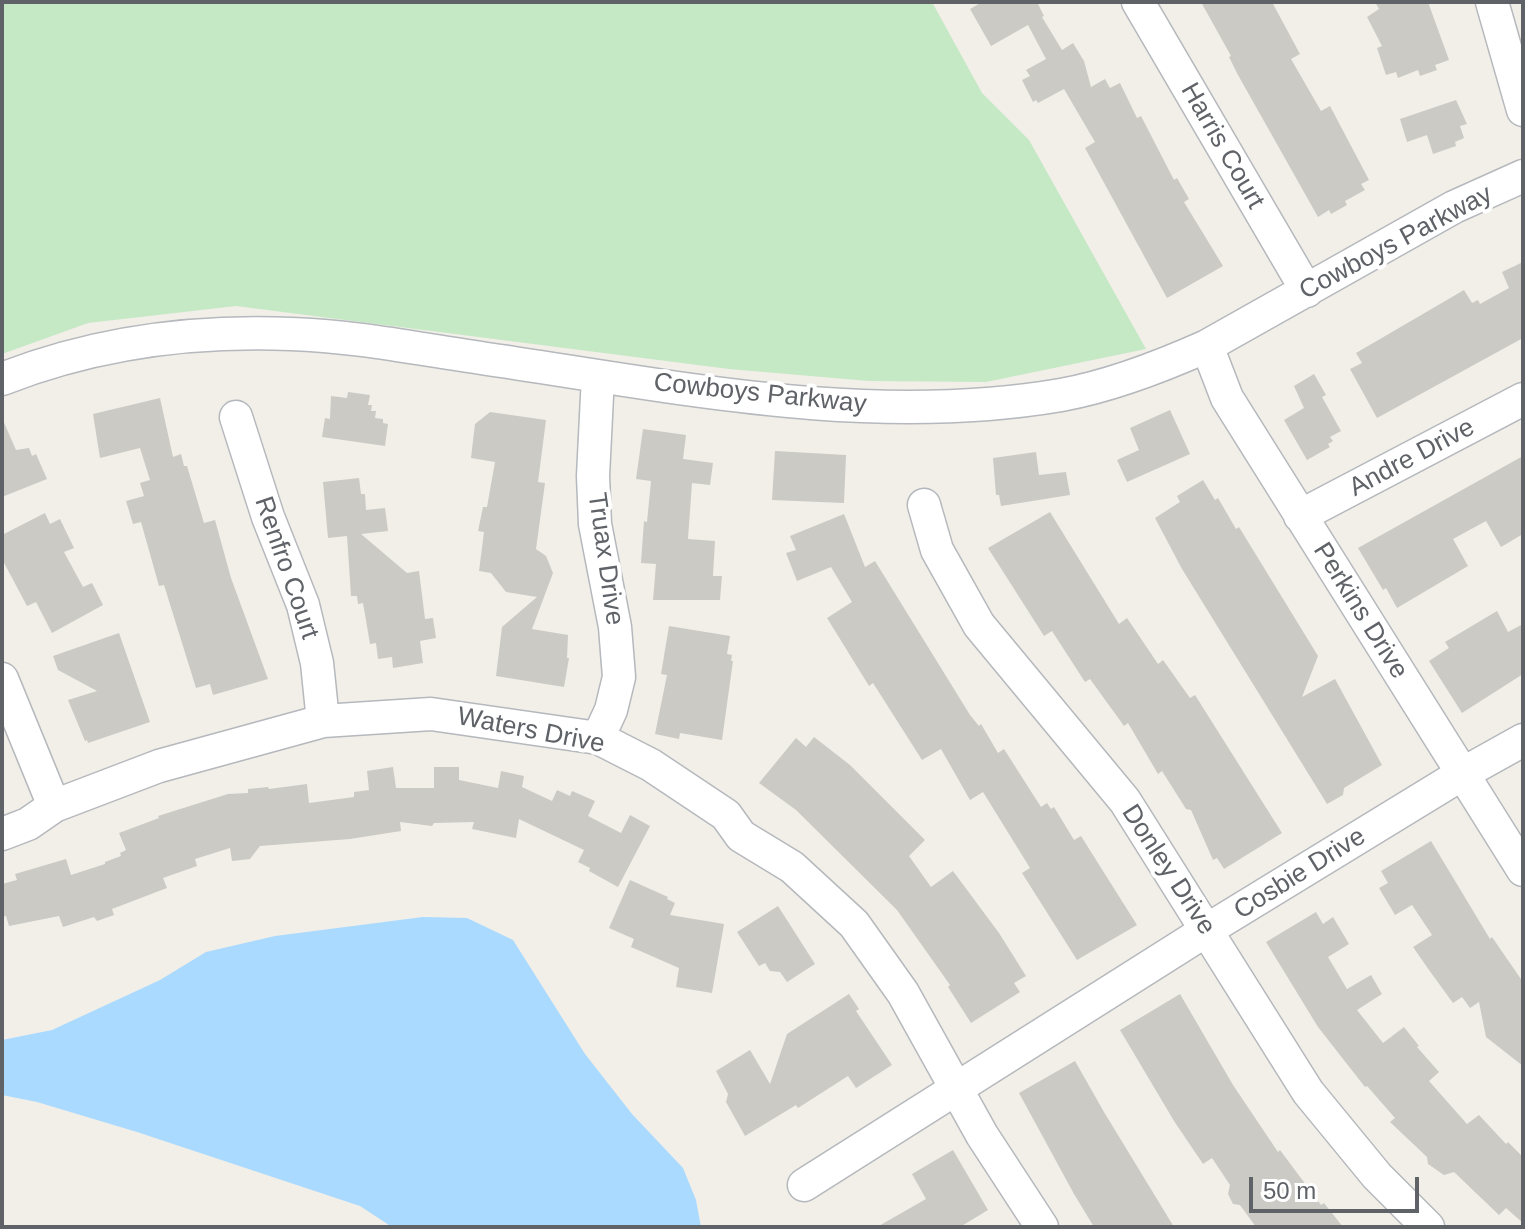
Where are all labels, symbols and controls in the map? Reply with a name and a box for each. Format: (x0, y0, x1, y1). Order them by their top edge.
street label: Harris Court (1173, 78, 1271, 214)
street label: Cowboys Parkway (1294, 179, 1498, 307)
street label: Cowboys Parkway (652, 367, 868, 421)
street label: Andre Drive (1344, 412, 1480, 504)
street label: Truax Drive (580, 491, 630, 627)
street label: Renfro Court (247, 493, 325, 643)
street label: Perkins Drive (1306, 537, 1414, 685)
street label: Waters Drive (455, 701, 607, 761)
street label: Donley Drive (1114, 799, 1222, 941)
street label: Cosbie Drive (1229, 821, 1371, 927)
scale bar (1253, 1161, 1423, 1211)
text: 50 m (1263, 1177, 1316, 1204)

